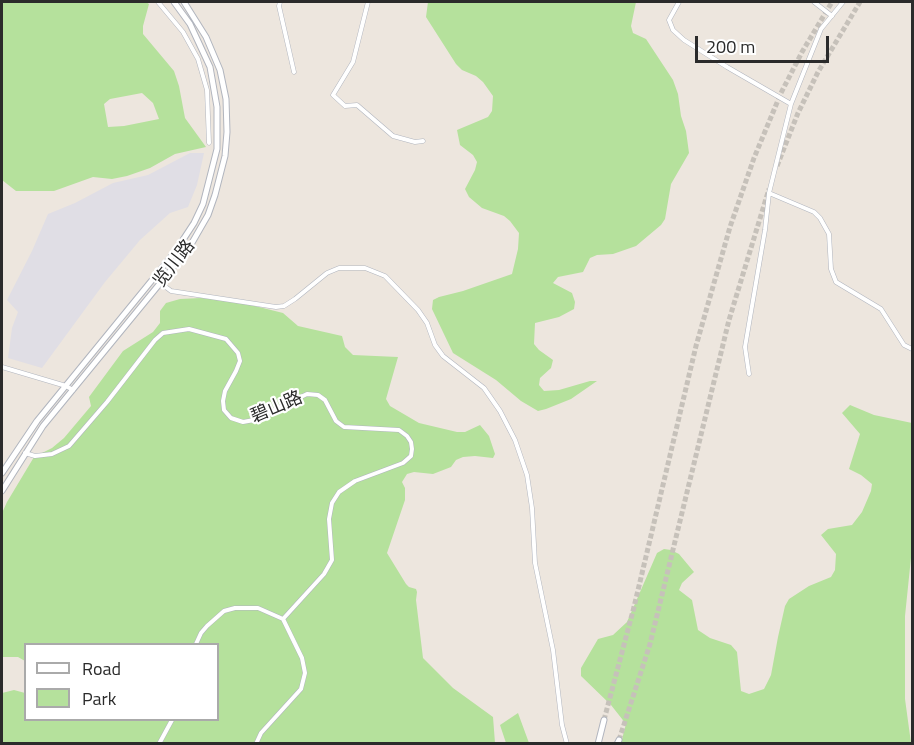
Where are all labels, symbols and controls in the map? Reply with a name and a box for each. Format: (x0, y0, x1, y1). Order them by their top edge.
scale bar (698, 24, 832, 62)
text: 200 m (706, 33, 755, 60)
street label: 览川路 (150, 236, 200, 292)
street label: 碧山路 (248, 388, 306, 428)
legend (24, 643, 219, 721)
text: Road (82, 655, 121, 682)
text: Park (82, 685, 116, 712)

